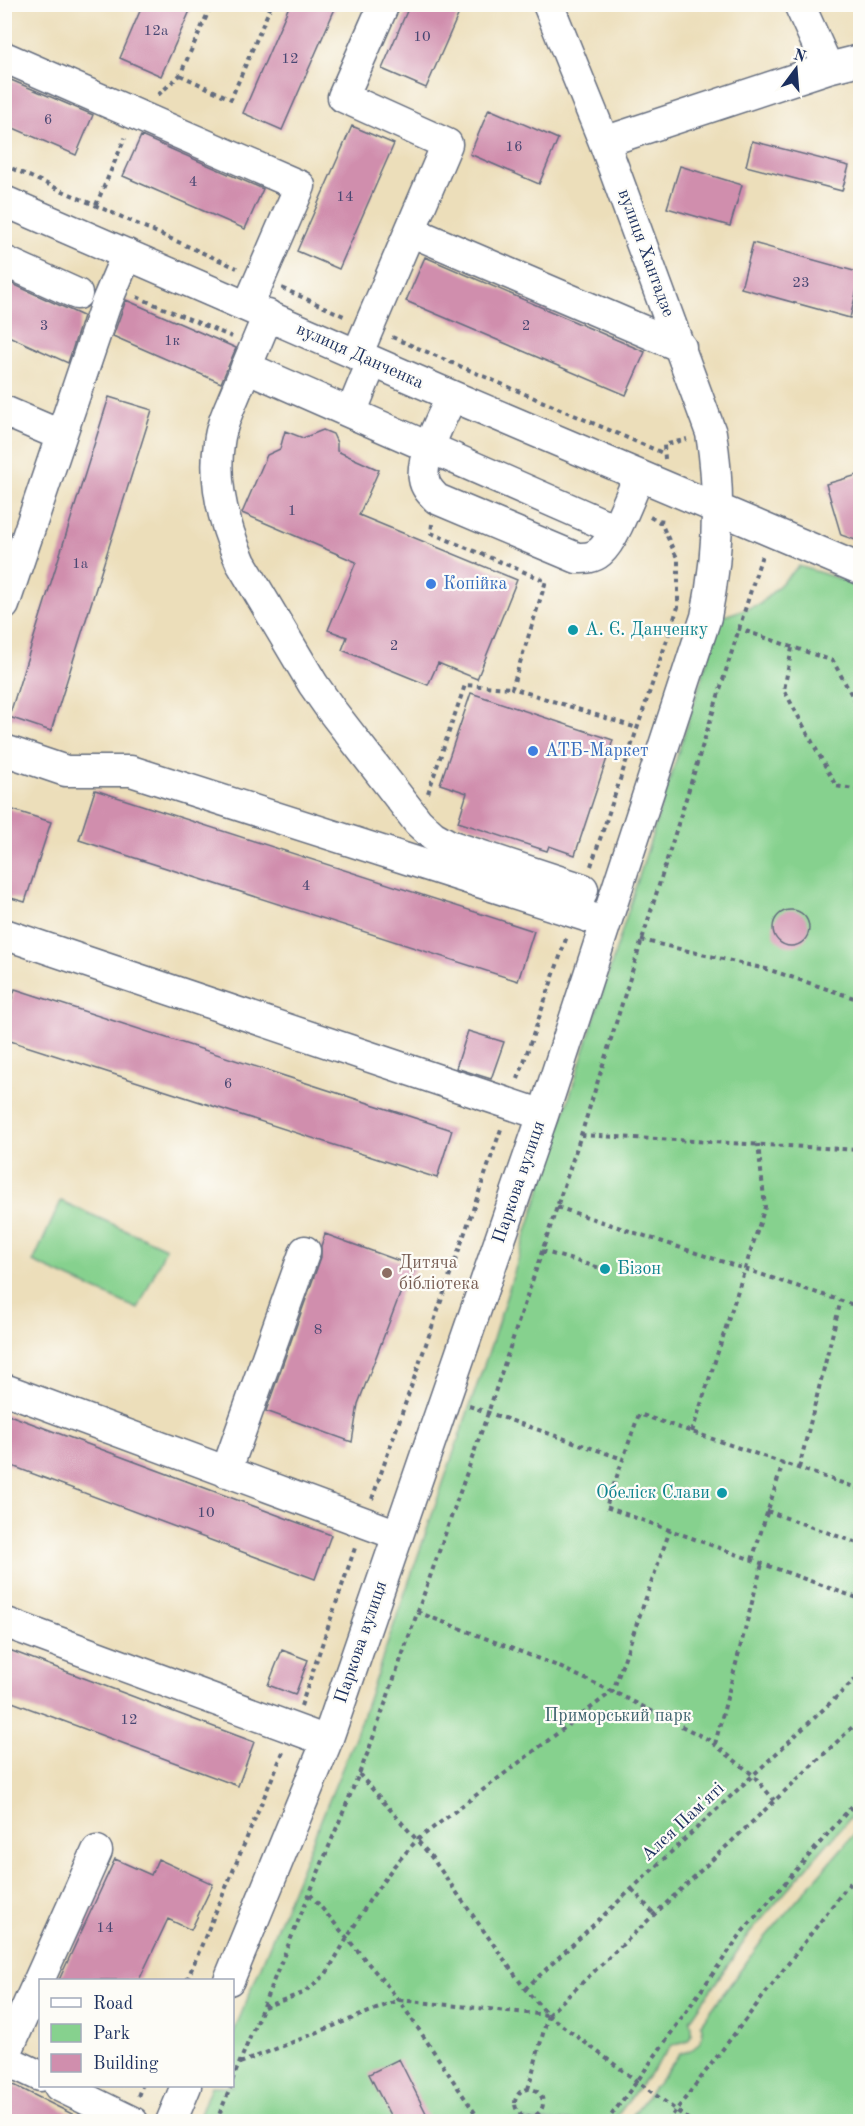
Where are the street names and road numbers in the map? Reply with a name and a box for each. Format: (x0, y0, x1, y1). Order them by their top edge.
street label: вулиця Хантадзе (614, 187, 678, 319)
street label: вулиця Данченка (294, 320, 426, 392)
street label: Паркова вулиця (490, 1119, 548, 1245)
street label: Паркова вулиця (332, 1579, 390, 1705)
street label: Алея Пам'яті (638, 1779, 728, 1865)

